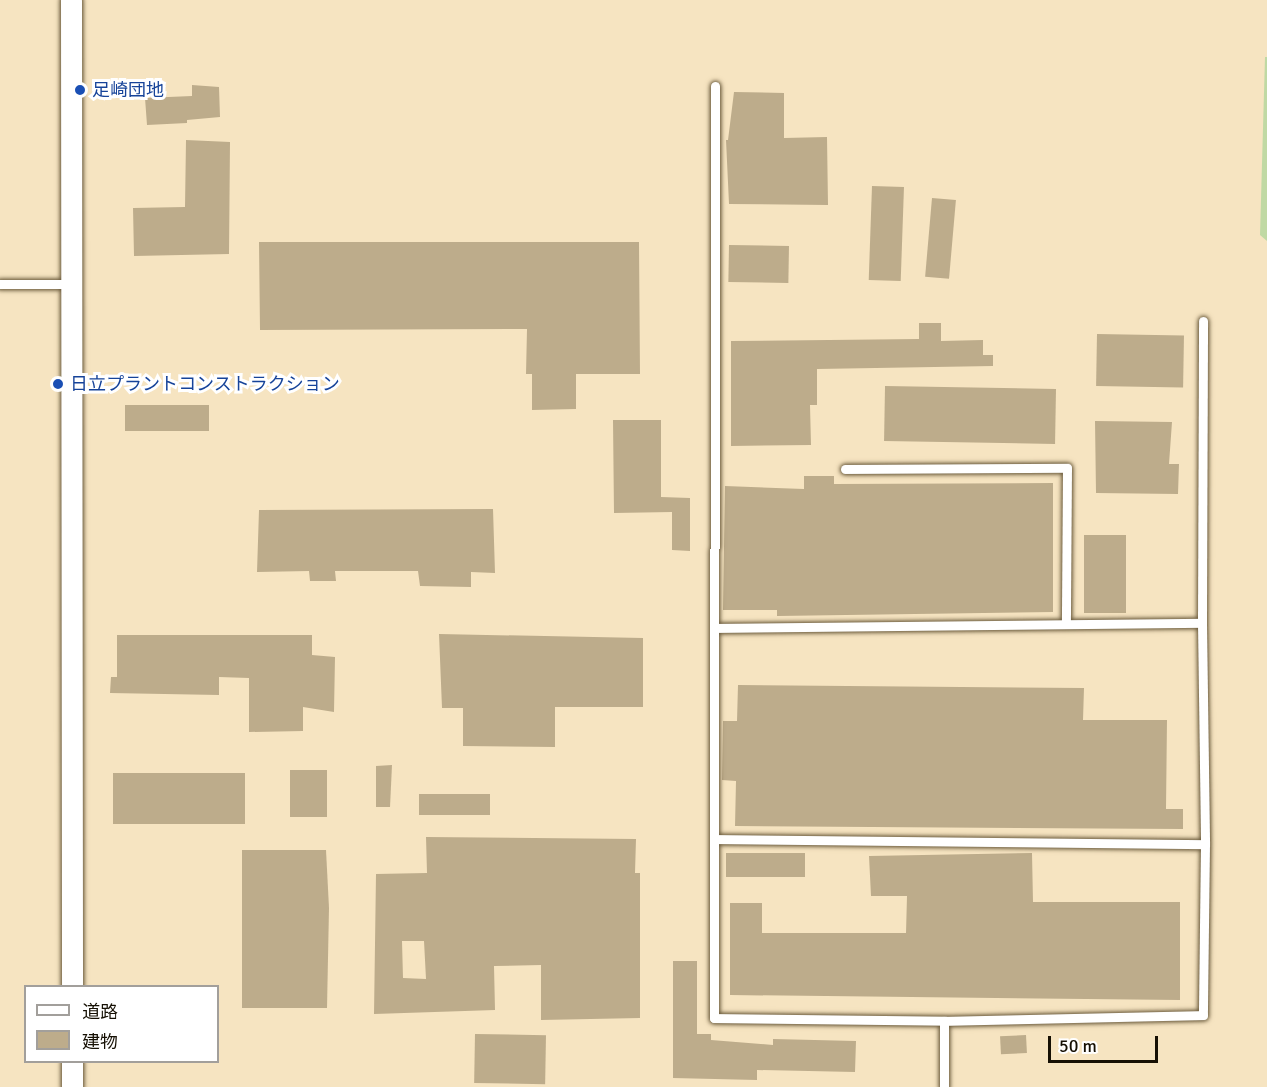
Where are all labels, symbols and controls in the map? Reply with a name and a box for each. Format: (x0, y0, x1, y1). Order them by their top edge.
place label: 足崎団地 (92, 79, 164, 101)
marker: 足崎団地 (73, 83, 87, 97)
place label: 日立プラントコンストラクション (70, 373, 340, 395)
marker: 日立プラントコンストラクション (51, 377, 65, 391)
legend (24, 985, 219, 1063)
text: 道路 (82, 1001, 118, 1023)
scale bar (1051, 1024, 1160, 1062)
text: 建物 (82, 1031, 118, 1053)
text: 50 m (1059, 1035, 1097, 1057)

